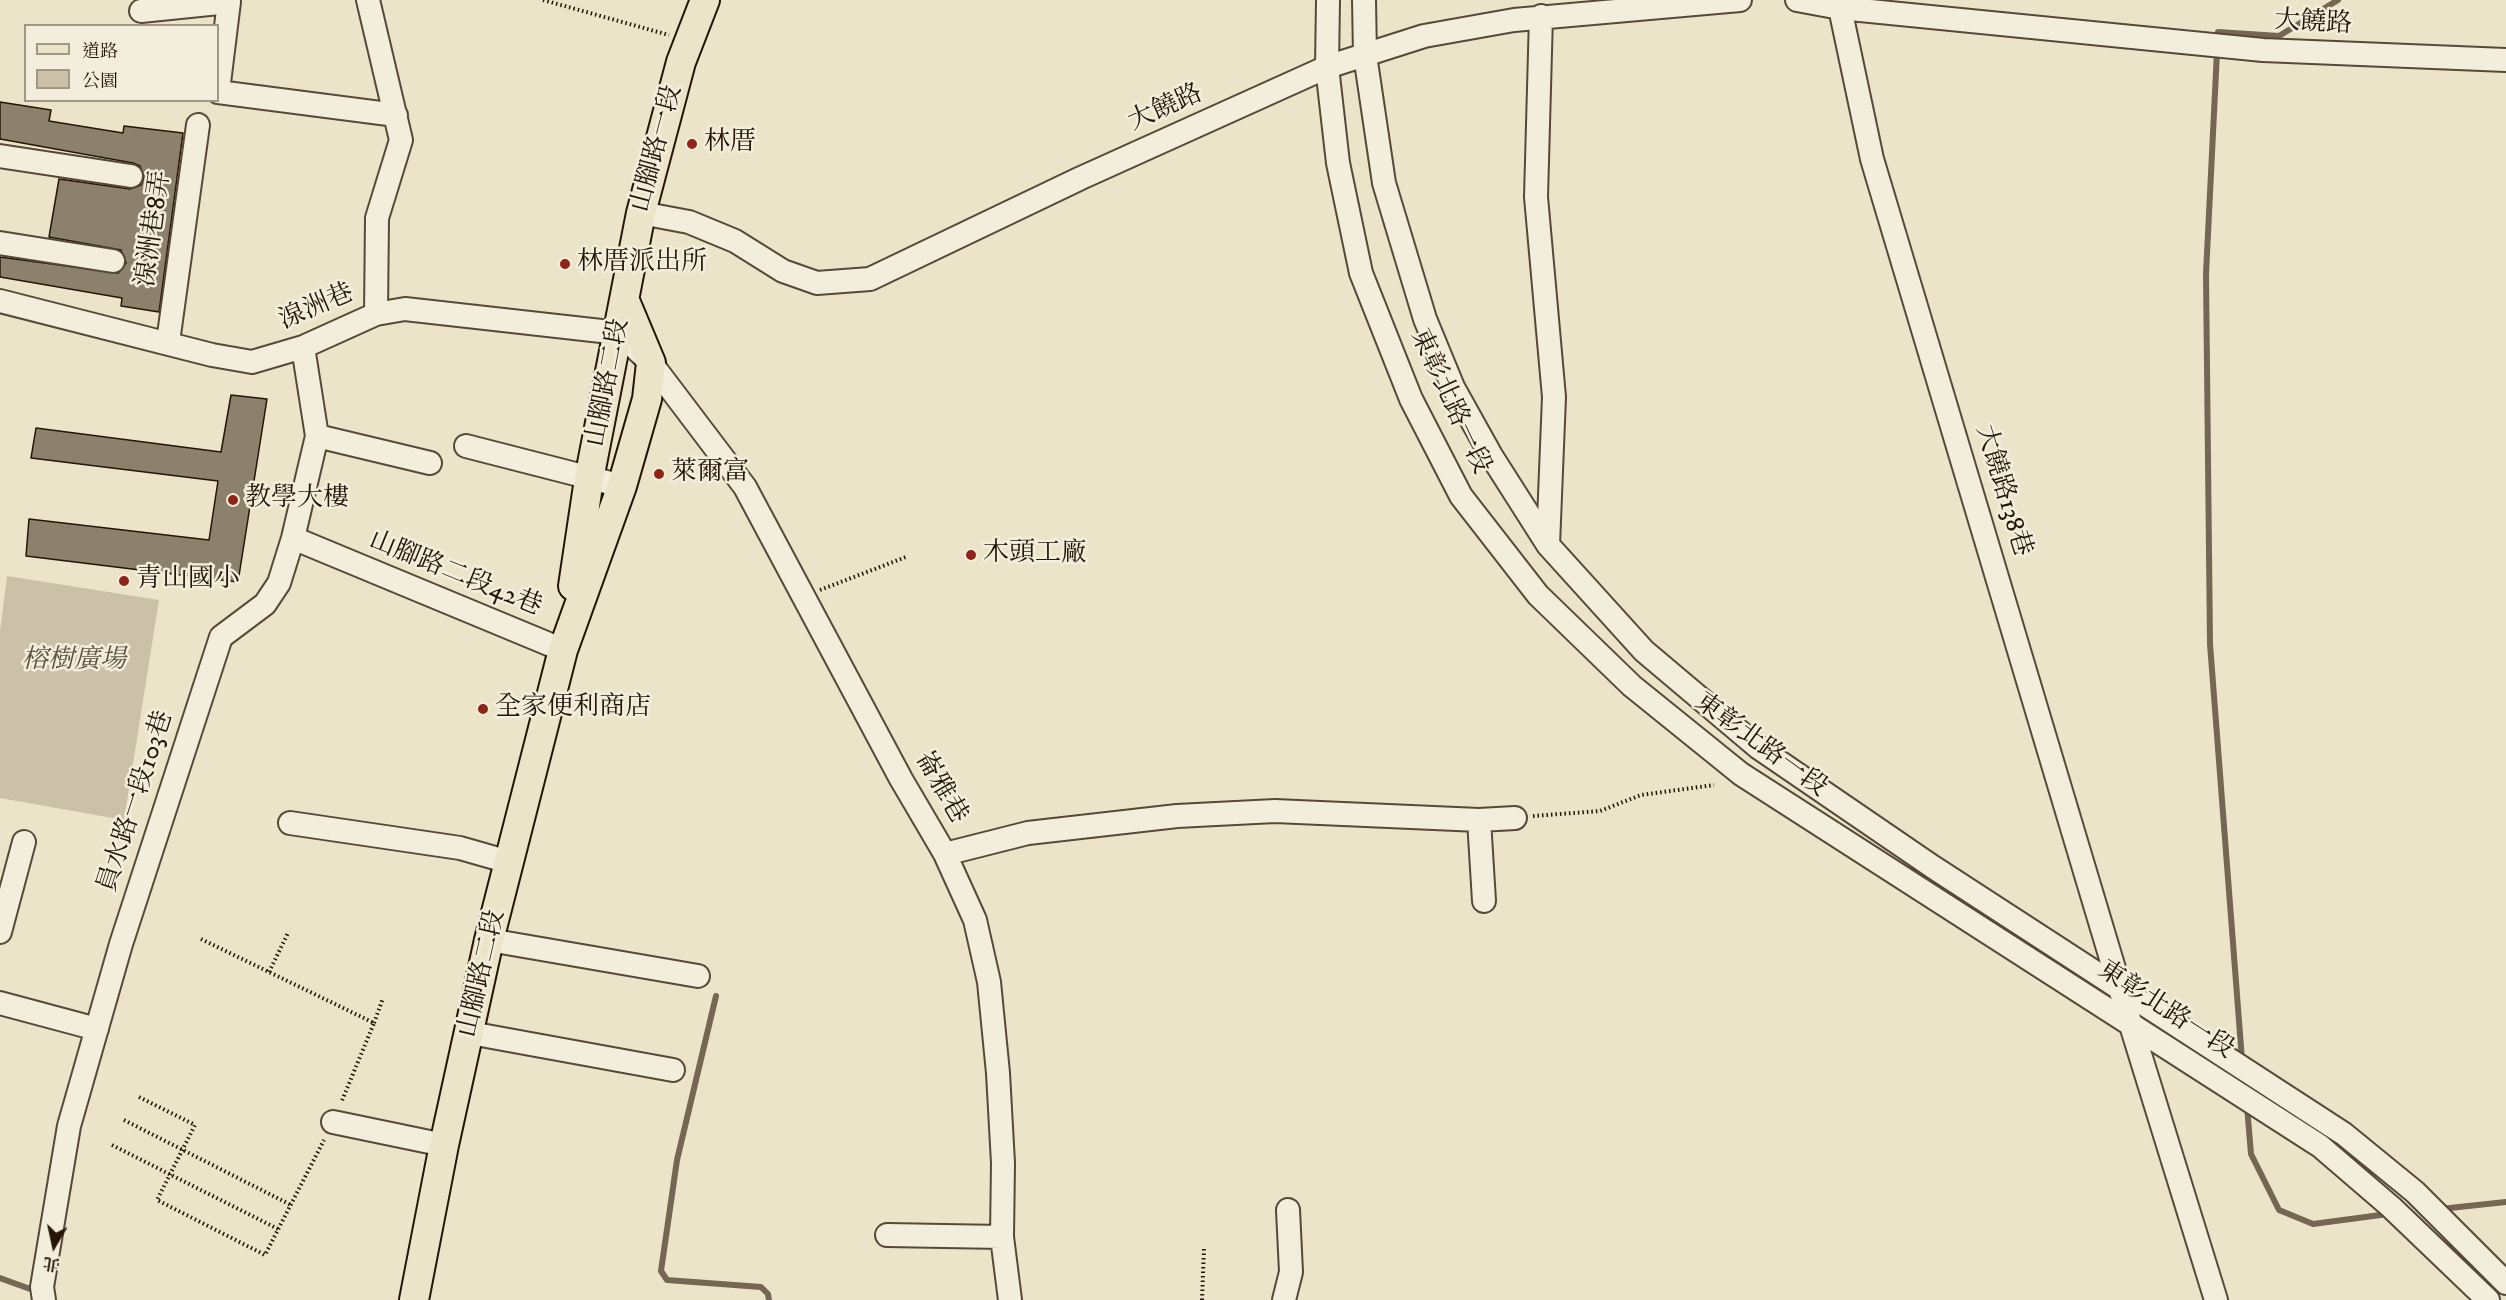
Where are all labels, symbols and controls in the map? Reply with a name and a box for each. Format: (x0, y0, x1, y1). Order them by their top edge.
street label: 大饒路 (2273, 6, 2353, 42)
legend (24, 24, 219, 102)
text: 道路 (82, 41, 118, 63)
text: 公園 (82, 71, 118, 93)
street label: 大饒路 (1124, 79, 1208, 139)
street label: 山腳路一段 (626, 82, 690, 216)
place label: 林厝 (704, 128, 756, 160)
marker: 林厝 (685, 137, 699, 151)
street label: 湶洲巷8弄 (131, 169, 179, 289)
place label: 林厝派出所 (577, 248, 707, 280)
marker: 林厝派出所 (558, 257, 572, 271)
street label: 湶洲巷 (275, 278, 359, 338)
street label: 山腳路二段 (581, 316, 637, 450)
street label: 東彰北路一段 (1402, 325, 1496, 479)
street label: 大饒路138巷 (1967, 421, 2037, 561)
place label: 萊爾富 (671, 458, 749, 490)
marker: 萊爾富 (652, 467, 666, 481)
place label: 教學大樓 (245, 484, 349, 516)
marker: 教學大樓 (226, 493, 240, 507)
street label: 山腳路二段42巷 (364, 526, 546, 624)
place label: 木頭工廠 (983, 539, 1087, 571)
marker: 木頭工廠 (964, 548, 978, 562)
place label: 青山國小 (136, 565, 240, 597)
marker: 青山國小 (117, 574, 131, 588)
park label: 榕樹廣場 (22, 646, 126, 678)
street label: 東彰北路一段 (1688, 688, 1832, 804)
place label: 全家便利商店 (495, 693, 651, 725)
marker: 全家便利商店 (476, 702, 490, 716)
street label: 員水路一段103巷 (93, 707, 181, 897)
street label: 崙雅巷 (907, 746, 973, 830)
street label: 山腳路二段 (453, 907, 513, 1041)
street label: 東彰北路一段 (2091, 955, 2239, 1067)
north arrow (24, 1216, 84, 1276)
text: 北 (42, 1253, 61, 1275)

